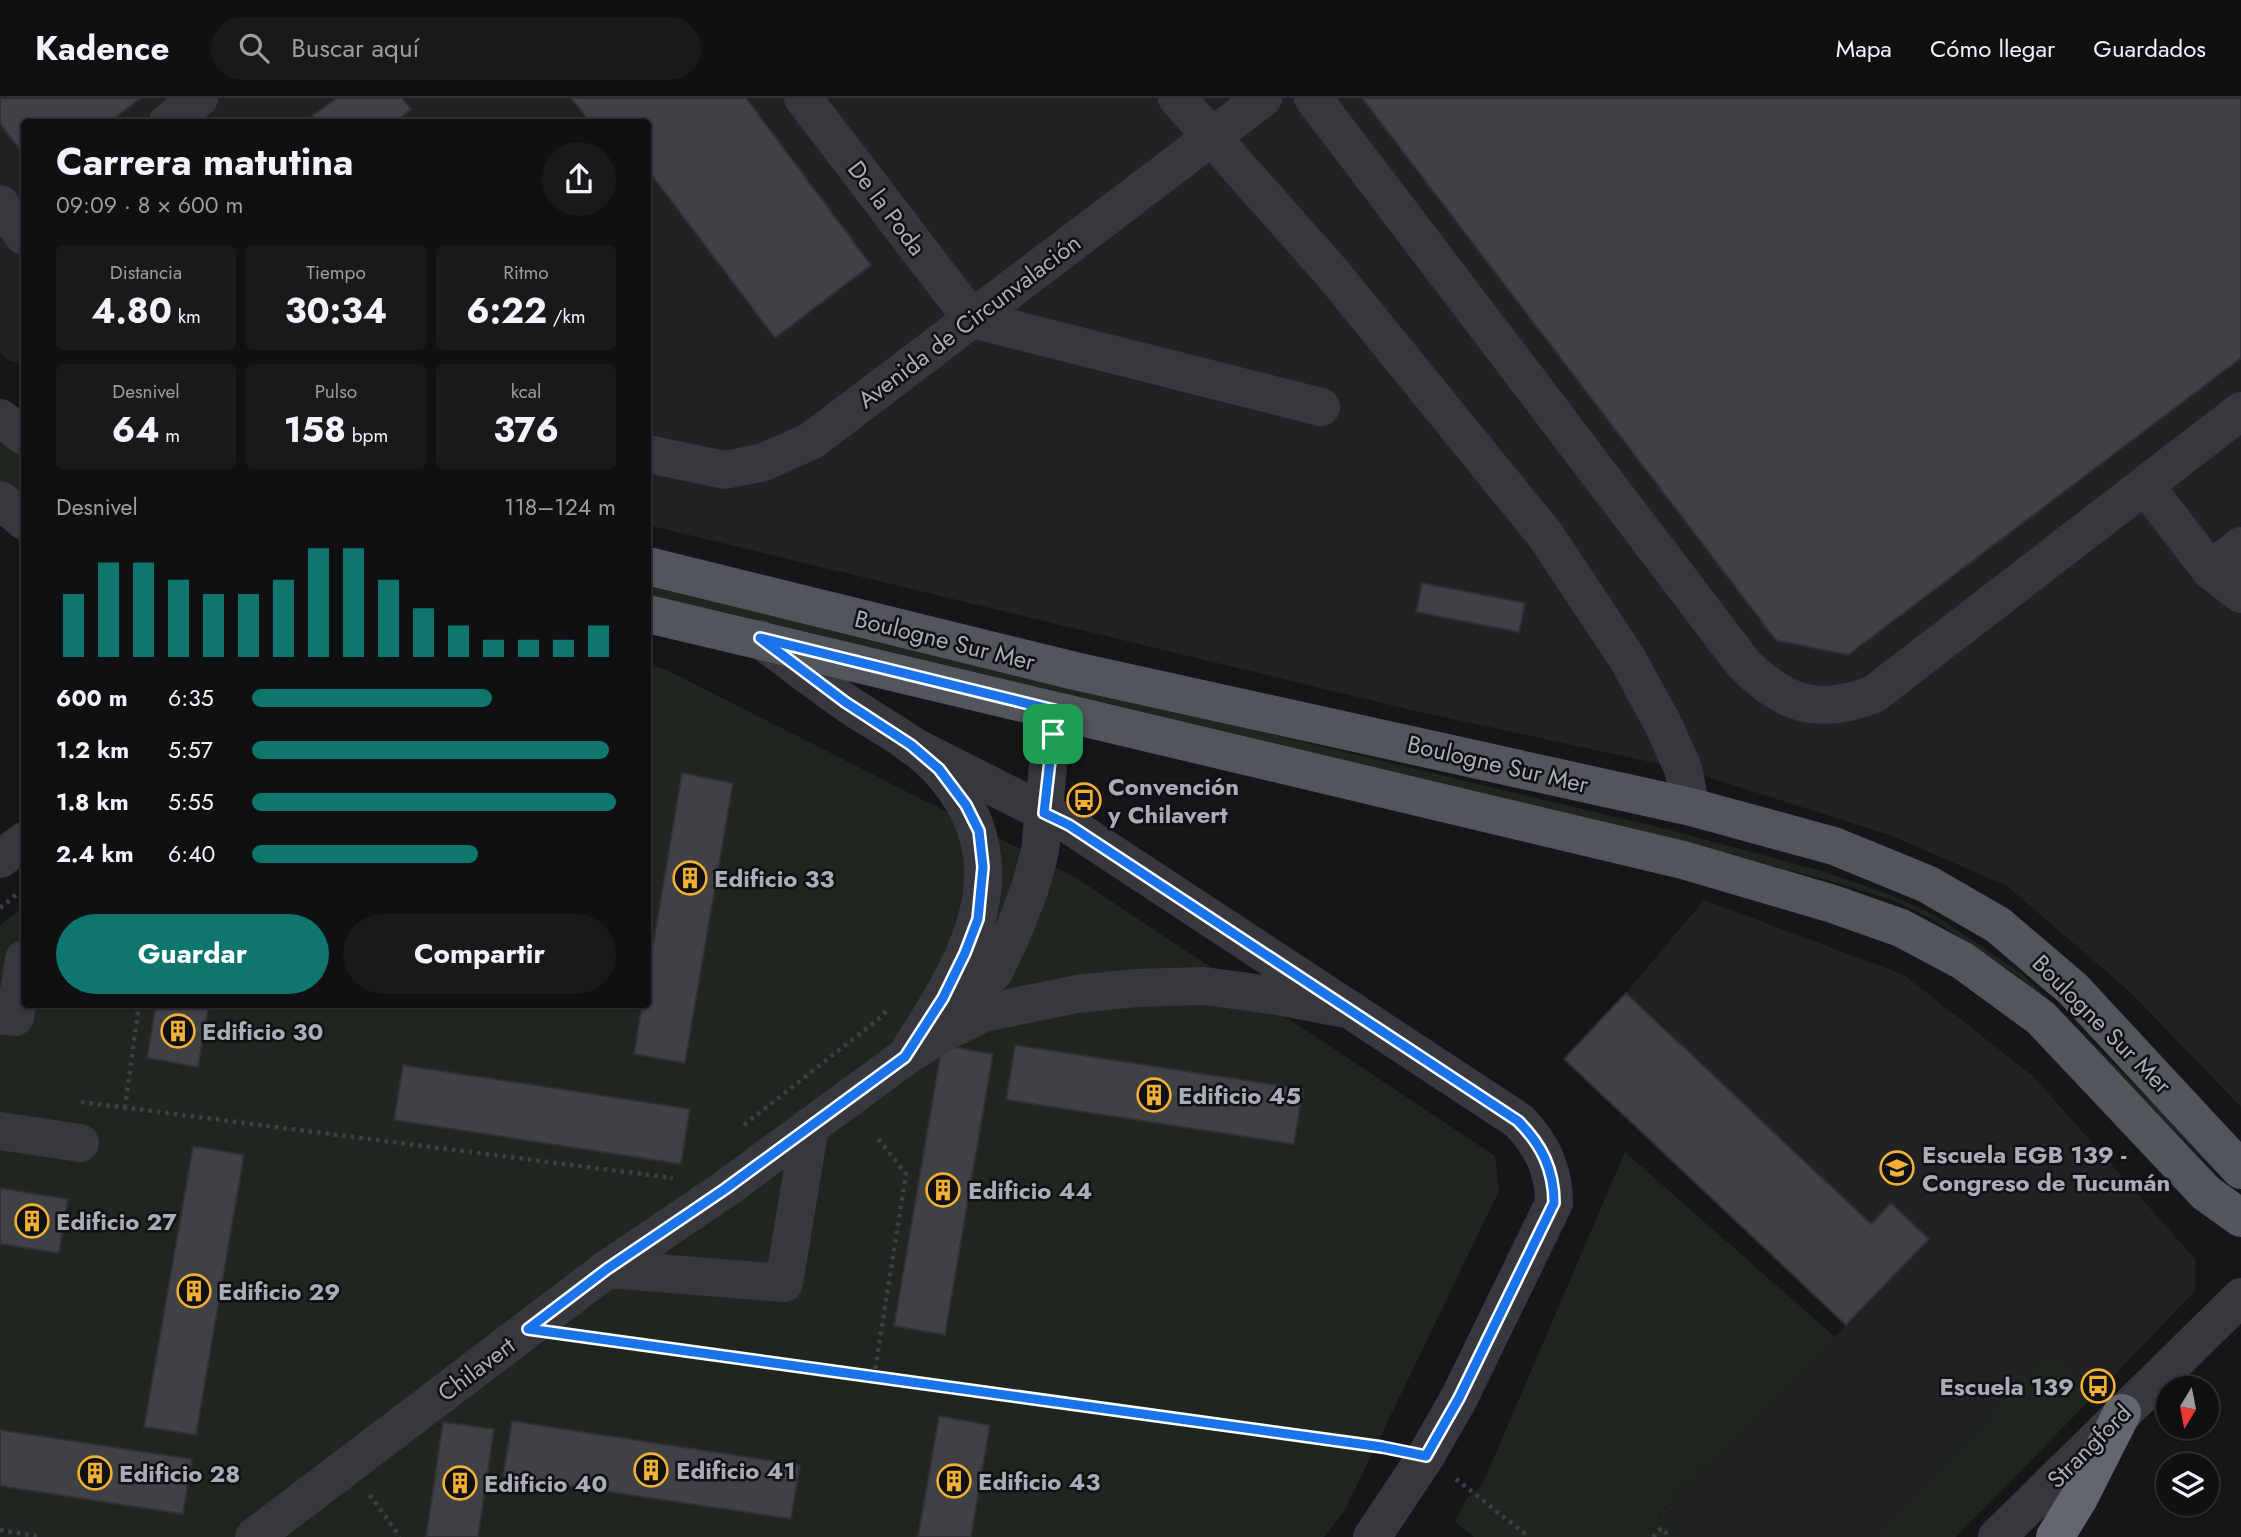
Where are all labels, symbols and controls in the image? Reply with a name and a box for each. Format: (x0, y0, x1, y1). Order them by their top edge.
search box (211, 17, 701, 80)
text: Kadence (35, 25, 169, 72)
icon: search (235, 29, 273, 67)
text: Buscar aquí (291, 29, 419, 67)
text: Mapa (1836, 31, 1892, 66)
text: Cómo llegar (1930, 31, 2055, 66)
text: Guardados (2093, 31, 2206, 66)
text: Carrera matutina (56, 134, 354, 189)
button: share (542, 142, 616, 216)
street label: De la Poda (840, 153, 934, 263)
text: 09:09 · 8 × 600 m (56, 188, 243, 222)
street label: Avenida de Circunvalación (850, 225, 1088, 417)
text: Distancia (110, 259, 182, 286)
text: Tiempo (306, 259, 366, 286)
text: Ritmo (503, 259, 549, 286)
text: 4.80 (91, 286, 172, 336)
text: 30:34 (285, 286, 387, 336)
text: 6:22 (466, 286, 547, 336)
text: km (172, 303, 201, 330)
text: /km (547, 303, 586, 330)
text: Desnivel (112, 378, 180, 405)
text: Pulso (315, 378, 357, 405)
text: kcal (511, 378, 541, 405)
text: 64 (112, 405, 160, 455)
text: 158 (284, 405, 346, 455)
text: 376 (493, 405, 559, 455)
text: m (160, 422, 180, 449)
text: bpm (346, 422, 388, 449)
text: Desnivel (56, 490, 138, 524)
text: 118–124 m (504, 490, 616, 524)
street label: Boulogne Sur Mer (851, 601, 1040, 680)
text: 600 m (56, 681, 128, 715)
text: 6:35 (168, 681, 214, 715)
pin (1023, 704, 1083, 764)
icon: arrive (1034, 715, 1072, 753)
street label: Boulogne Sur Mer (1404, 726, 1593, 802)
text: 1.2 km (56, 733, 129, 767)
text: 5:57 (168, 733, 213, 767)
place label: Convención y Chilavert (1107, 769, 1239, 832)
bus stop icon: Convención y Chilavert (1065, 781, 1103, 819)
text: 1.8 km (56, 785, 129, 819)
text: 5:55 (168, 785, 214, 819)
text: 2.4 km (56, 837, 134, 871)
text: 6:40 (168, 837, 215, 871)
building icon: Edificio 33 (671, 859, 709, 897)
place label: Edificio 33 (714, 861, 835, 896)
button: Guardar (56, 914, 329, 994)
button: Compartir (343, 914, 616, 994)
street label: Boulogne Sur Mer (2024, 946, 2180, 1102)
building icon: Edificio 30 (159, 1012, 197, 1050)
place label: Edificio 30 (202, 1014, 323, 1049)
building icon: Edificio 45 (1135, 1076, 1173, 1114)
place label: Edificio 45 (1178, 1078, 1301, 1113)
place label: Escuela EGB 139 - Congreso de Tucumán (1922, 1137, 2170, 1200)
school or university icon: Escuela EGB 139 - Congreso de Tucumán (1878, 1149, 1916, 1187)
building icon: Edificio 44 (924, 1171, 962, 1209)
place label: Edificio 44 (968, 1173, 1092, 1208)
building icon: Edificio 27 (13, 1202, 51, 1240)
place label: Edificio 27 (56, 1204, 177, 1239)
building icon: Edificio 29 (175, 1272, 213, 1310)
place label: Edificio 29 (218, 1274, 340, 1309)
street label: Chilavert (430, 1328, 522, 1410)
bus stop icon: Escuela 139 (2079, 1367, 2117, 1405)
place label: Escuela 139 (1939, 1369, 2074, 1404)
north arrow (2156, 1376, 2219, 1438)
map controls (2156, 1376, 2219, 1516)
street label: Strangford (2039, 1396, 2139, 1496)
building icon: Edificio 41 (632, 1451, 670, 1489)
place label: Edificio 41 (676, 1453, 796, 1488)
button: layers (2156, 1453, 2219, 1516)
building icon: Edificio 28 (76, 1454, 114, 1492)
place label: Edificio 28 (119, 1456, 240, 1491)
building icon: Edificio 43 (935, 1462, 973, 1500)
building icon: Edificio 40 (441, 1464, 479, 1502)
place label: Edificio 43 (978, 1464, 1100, 1499)
place label: Edificio 40 (484, 1466, 607, 1501)

